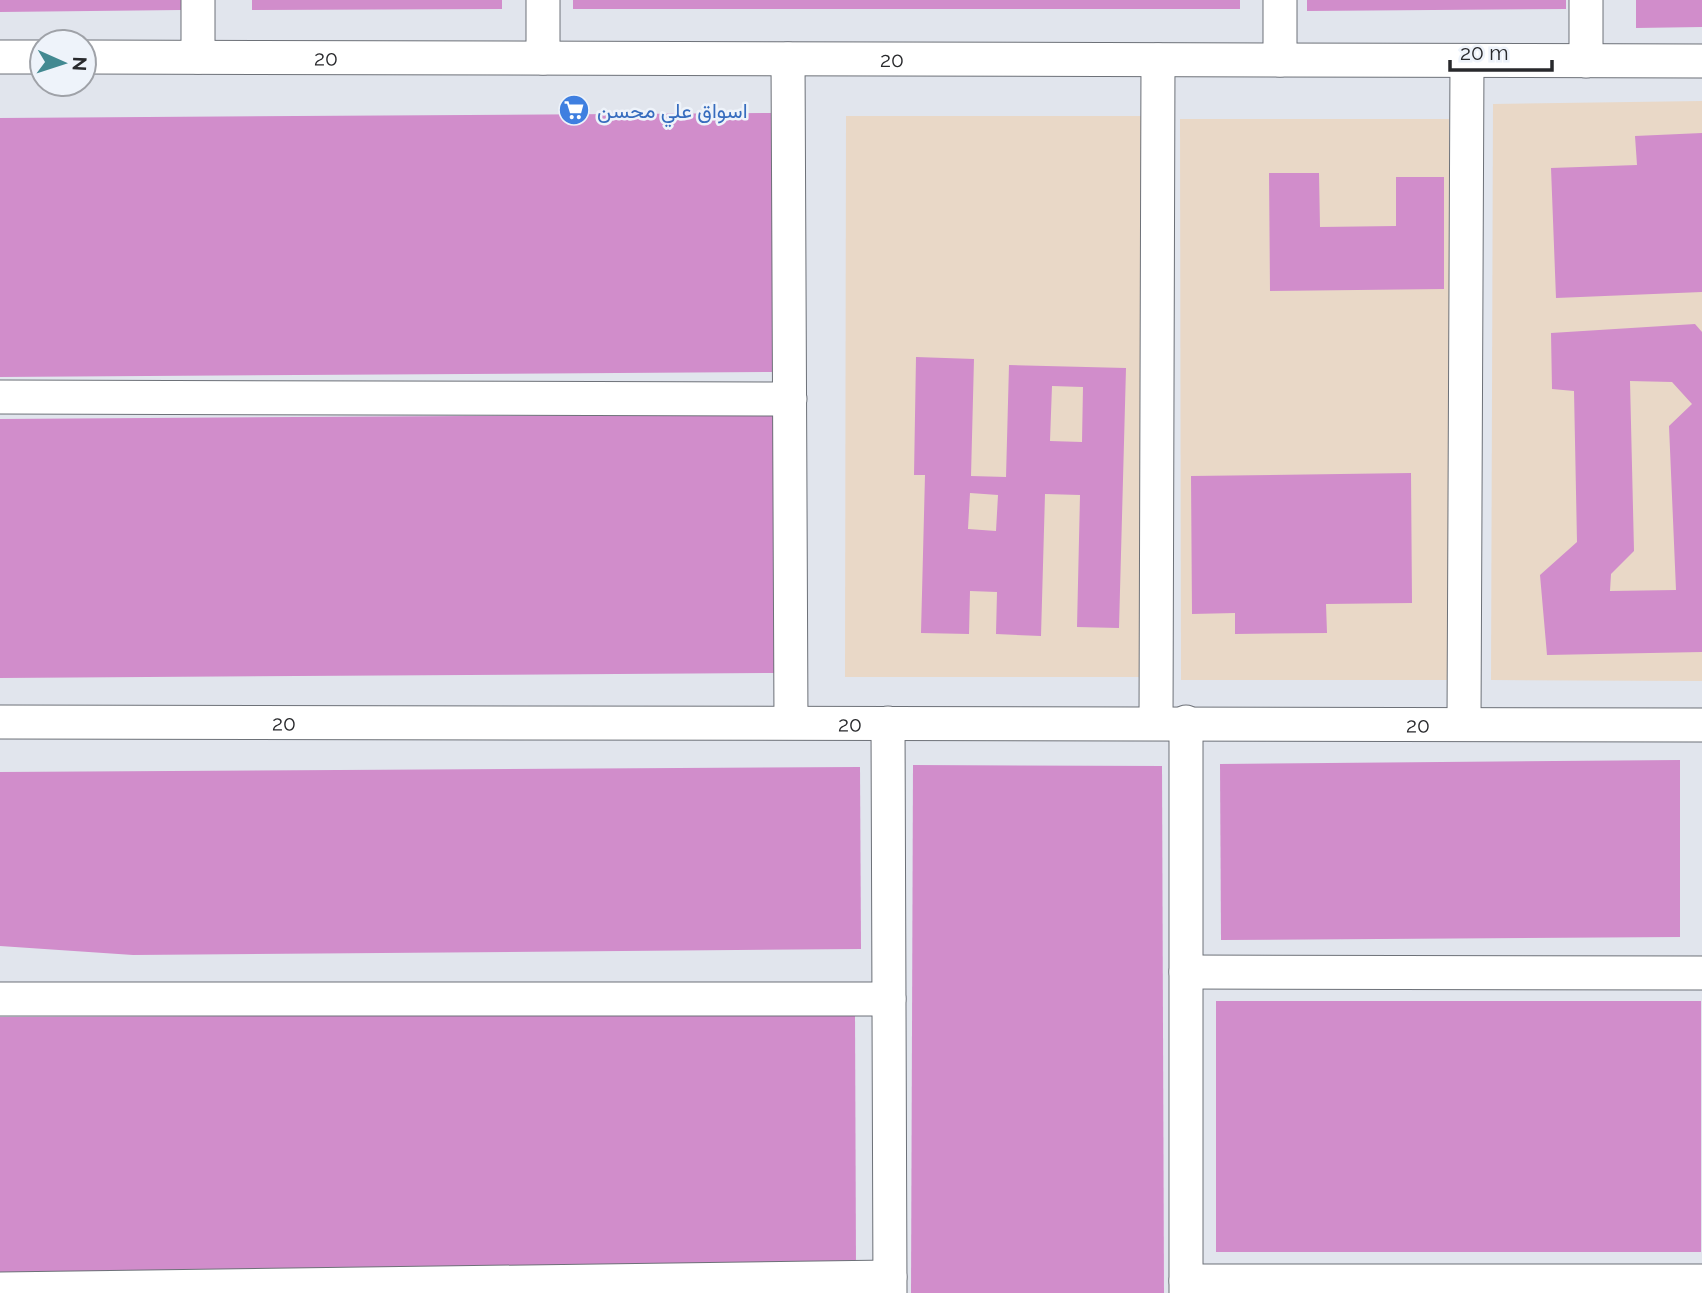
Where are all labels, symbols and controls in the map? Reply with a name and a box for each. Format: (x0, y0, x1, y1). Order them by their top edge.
north arrow (28, 28, 98, 98)
scale bar (1450, 28, 1552, 72)
text: 20 m (1460, 40, 1508, 65)
street label: 20 (314, 45, 338, 70)
street label: 20 (880, 46, 904, 72)
text: N (69, 56, 91, 72)
supermarket icon: اسواق علي محسن (557, 93, 591, 127)
place label: اسواق علي محسن (597, 98, 748, 128)
street label: 20 (272, 710, 296, 735)
street label: 20 (838, 711, 862, 736)
street label: 20 (1406, 712, 1430, 737)

